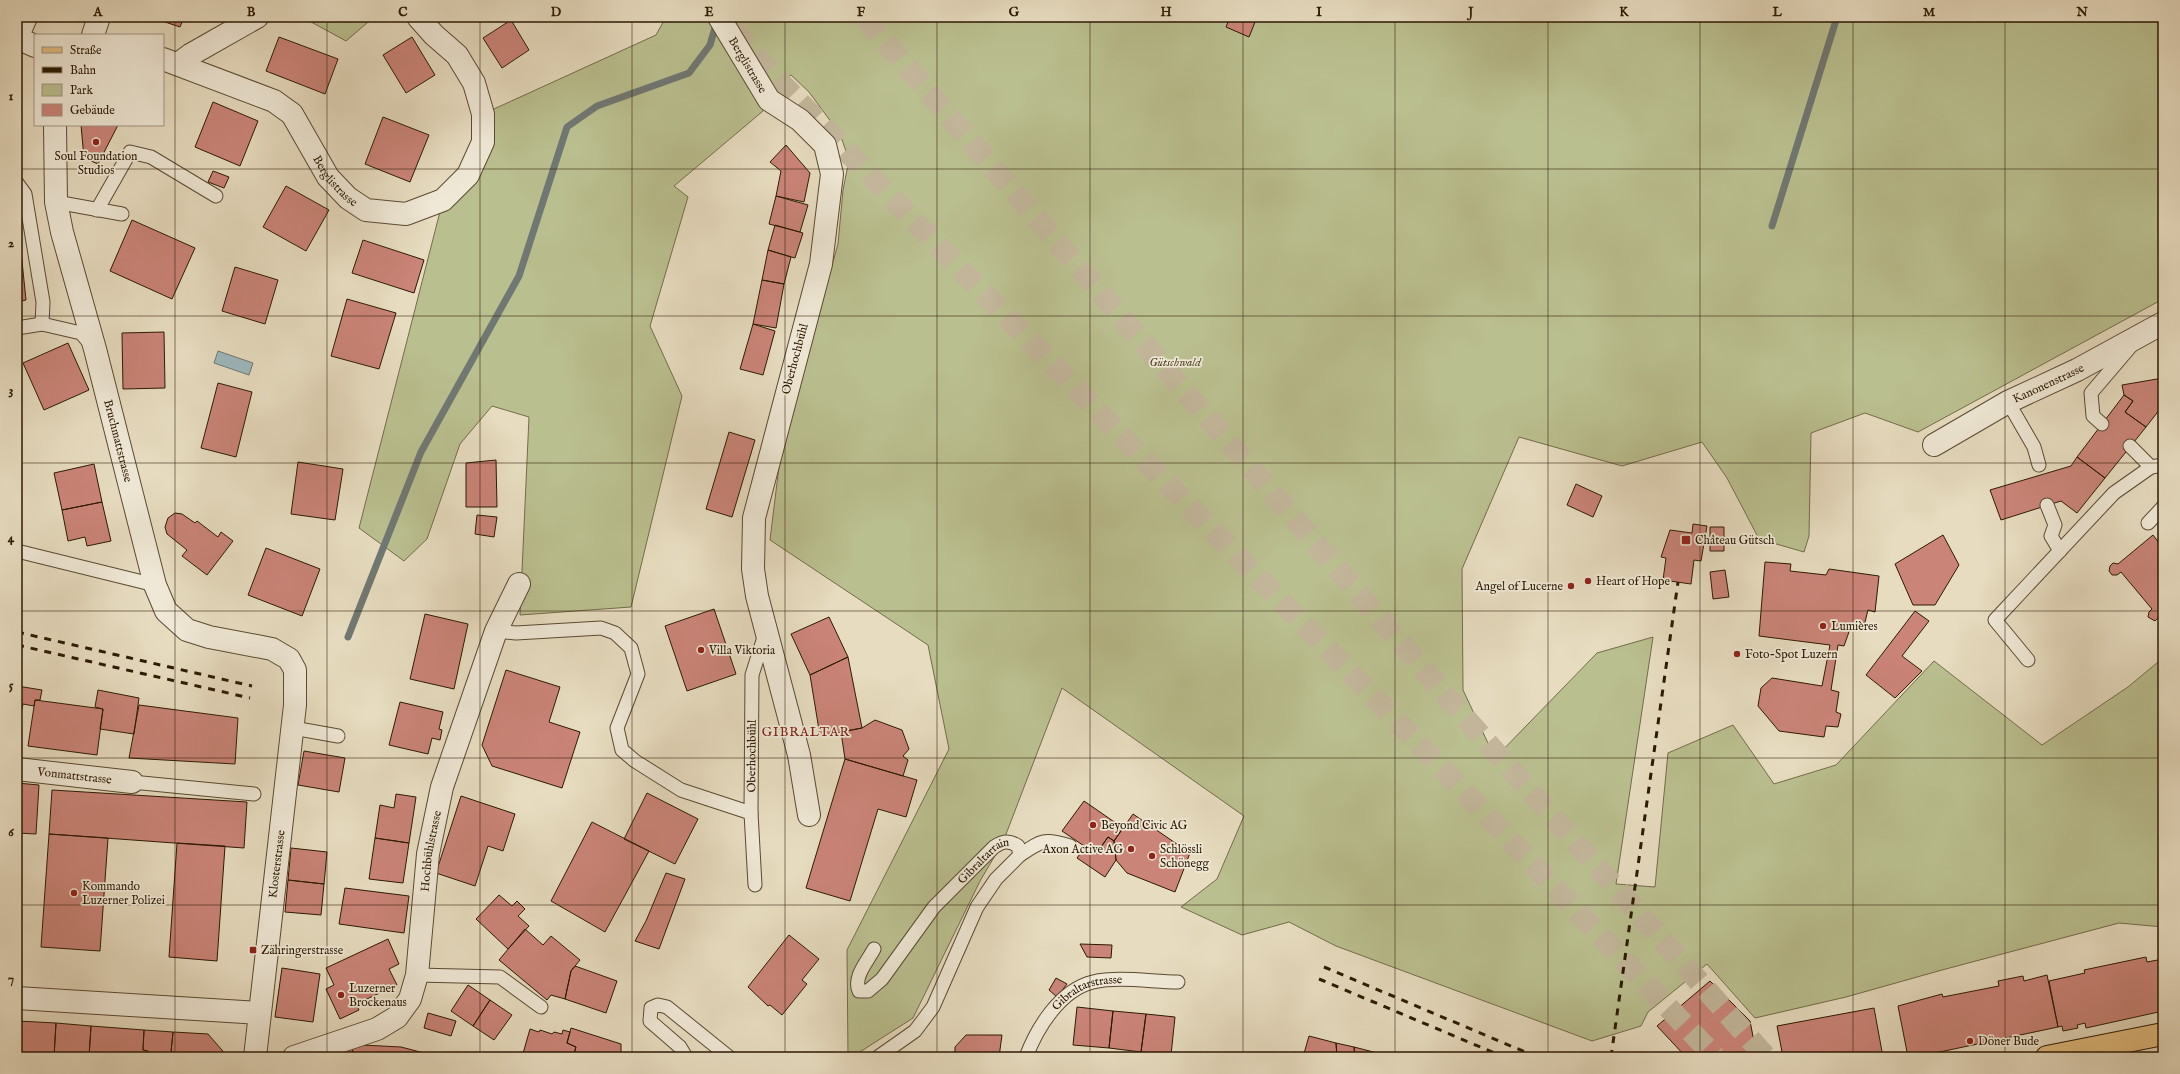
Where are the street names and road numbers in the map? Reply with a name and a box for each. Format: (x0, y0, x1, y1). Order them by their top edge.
street label: Berglistrasse (725, 34, 771, 96)
street label: Berglistrasse (310, 153, 361, 210)
street label: Oberhochbühl (778, 321, 812, 396)
street label: Kanonenstrasse (2010, 360, 2087, 406)
street label: Bruchmattstrasse (101, 398, 136, 484)
street label: Oberhochbühl (744, 719, 759, 793)
street label: Vonmattstrasse (36, 764, 113, 787)
street label: Hochbühlstrasse (417, 808, 445, 892)
street label: Klosterstrasse (265, 829, 289, 899)
street label: Gibraltarrain (954, 834, 1010, 887)
street label: Gibraltarstrasse (1048, 972, 1123, 1013)

